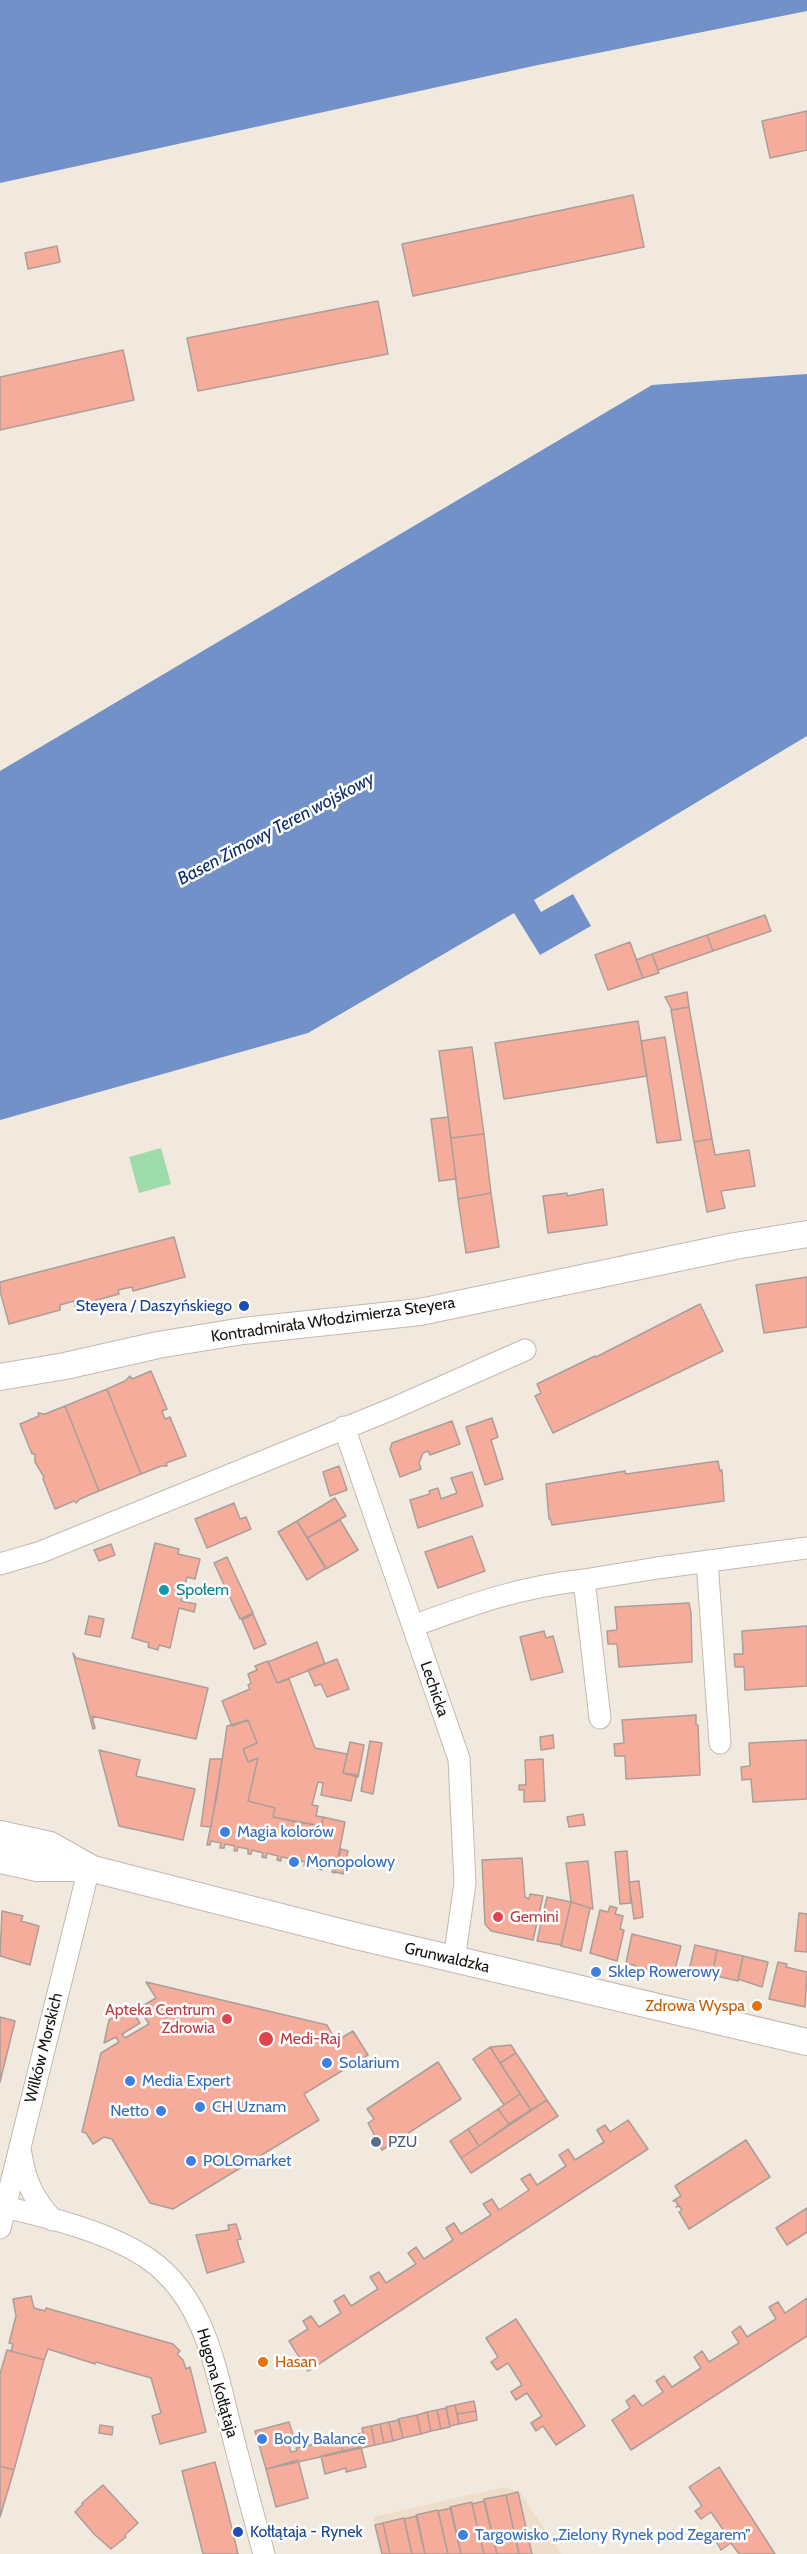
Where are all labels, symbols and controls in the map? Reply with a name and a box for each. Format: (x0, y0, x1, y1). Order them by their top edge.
water label: Basen Zimowy Teren wojskowy (174, 768, 378, 890)
street label: Kontradmirała Włodzimierza Steyera (210, 1293, 456, 1347)
place label: Steyera / Daszyńskiego (76, 1296, 232, 1316)
marker: Steyera / Daszyńskiego (237, 1299, 251, 1313)
place label: Społem (176, 1580, 229, 1600)
marker: Społem (157, 1583, 171, 1597)
street label: Lechicka (416, 1659, 452, 1719)
place label: Magia kolorów (237, 1822, 334, 1842)
marker: Magia kolorów (218, 1825, 232, 1839)
place label: Monopolowy (306, 1852, 395, 1872)
marker: Monopolowy (287, 1855, 301, 1869)
place label: Gemini (510, 1907, 559, 1927)
marker: Gemini (491, 1910, 505, 1924)
street label: Grunwaldzka (402, 1939, 492, 1977)
place label: Sklep Rowerowy (608, 1962, 720, 1982)
marker: Sklep Rowerowy (589, 1965, 603, 1979)
street label: Wilków Morskich (21, 1991, 67, 2105)
place label: Zdrowa Wyspa (645, 1996, 745, 2016)
marker: Zdrowa Wyspa (750, 1999, 764, 2013)
place label: Apteka Centrum Zdrowia (105, 2000, 215, 2038)
marker: Apteka Centrum Zdrowia (220, 2012, 234, 2026)
place label: Medi-Raj (280, 2029, 341, 2049)
marker: Medi-Raj (257, 2030, 275, 2048)
place label: Solarium (339, 2053, 399, 2073)
marker: Solarium (320, 2056, 334, 2070)
place label: Media Expert (142, 2071, 231, 2091)
marker: Media Expert (123, 2074, 137, 2088)
place label: CH Uznam (212, 2097, 286, 2117)
marker: CH Uznam (193, 2100, 207, 2114)
place label: Netto (110, 2101, 149, 2121)
marker: Netto (154, 2104, 168, 2118)
place label: PZU (388, 2132, 417, 2152)
marker: PZU (369, 2135, 383, 2149)
place label: POLOmarket (203, 2151, 291, 2171)
marker: POLOmarket (184, 2154, 198, 2168)
street label: Hugona Kołłątaja (192, 2326, 242, 2440)
place label: Hasan (275, 2352, 317, 2372)
marker: Hasan (256, 2355, 270, 2369)
place label: Body Balance (274, 2429, 366, 2449)
marker: Body Balance (255, 2432, 269, 2446)
place label: Kołłątaja - Rynek (250, 2522, 363, 2542)
marker: Kołłątaja - Rynek (231, 2525, 245, 2539)
place label: Targowisko „Zielony Rynek pod Zegarem” (475, 2525, 751, 2545)
marker: Targowisko „Zielony Rynek pod Zegarem” (456, 2528, 470, 2542)

